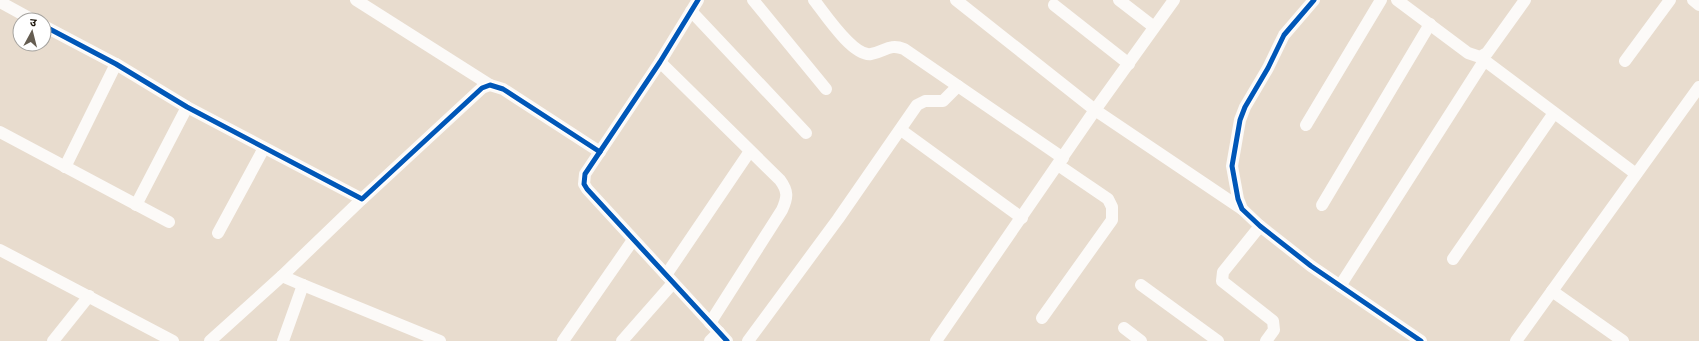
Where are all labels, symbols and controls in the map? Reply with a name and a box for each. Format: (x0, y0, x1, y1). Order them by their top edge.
north arrow (12, 12, 52, 52)
text: उ (29, 15, 38, 29)

